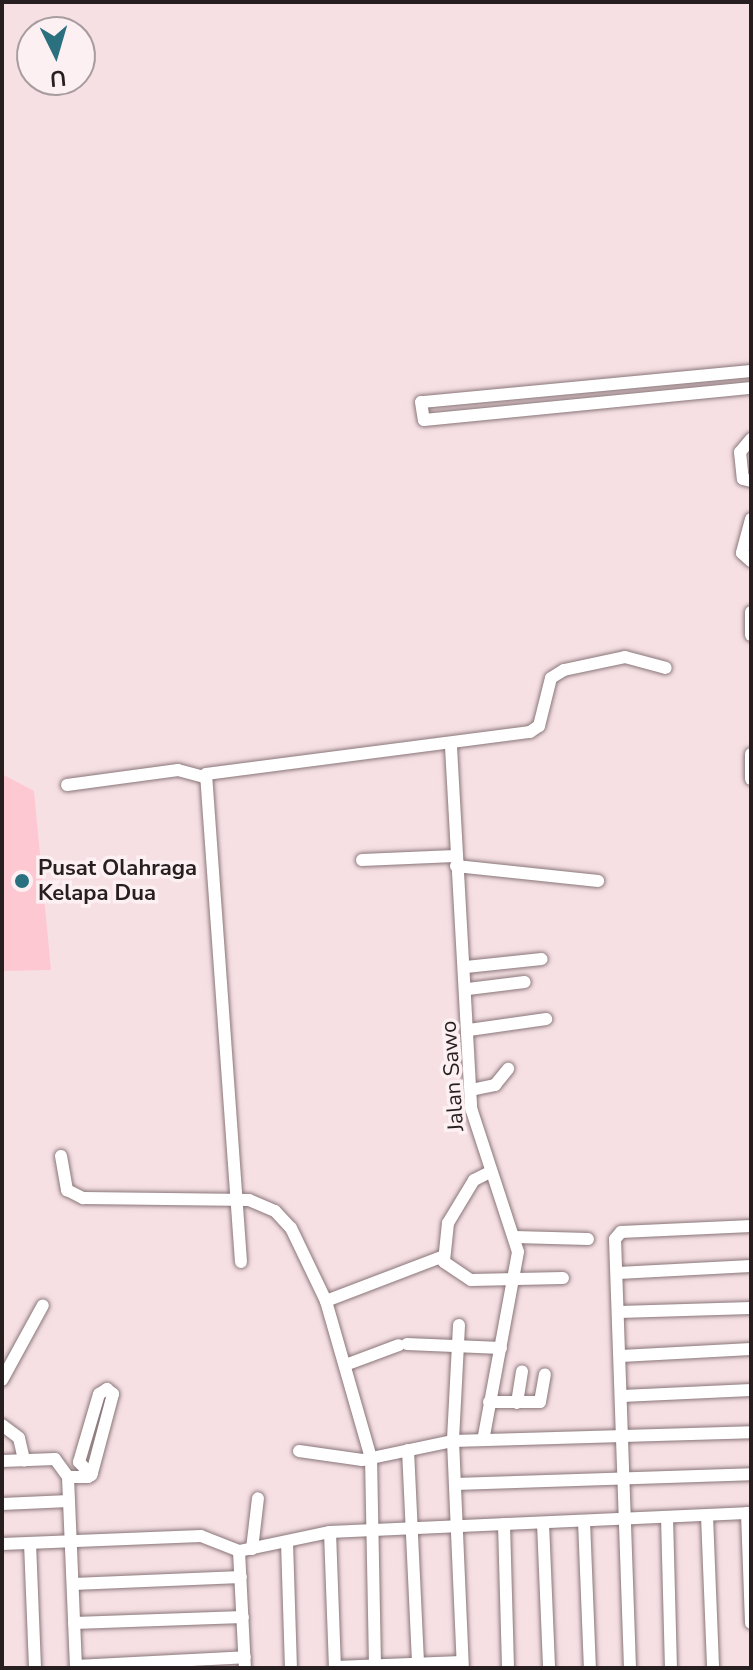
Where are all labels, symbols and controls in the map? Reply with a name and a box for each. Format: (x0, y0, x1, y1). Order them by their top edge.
north arrow (16, 16, 96, 96)
text: U (49, 62, 67, 94)
place label: Pusat Olahraga Kelapa Dua (38, 855, 197, 906)
marker: Pusat Olahraga Kelapa Dua (13, 872, 31, 890)
street label: Jalan Sawo (436, 1020, 470, 1132)

